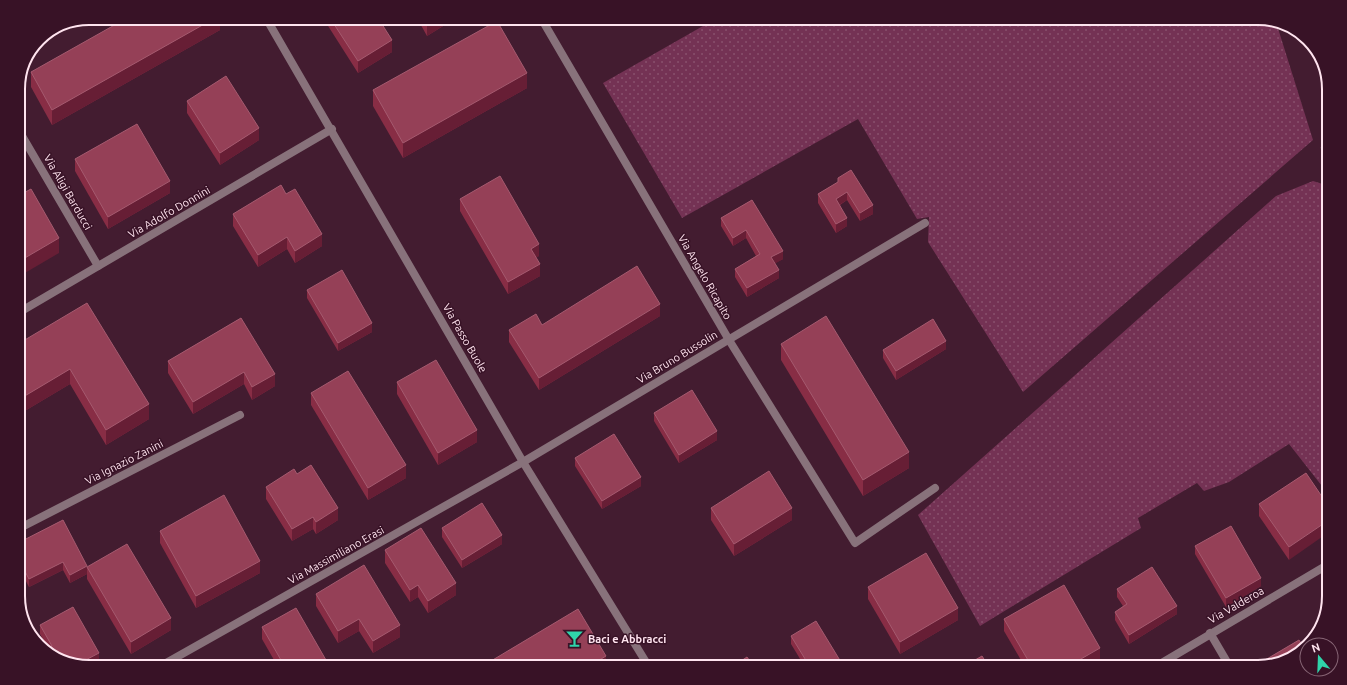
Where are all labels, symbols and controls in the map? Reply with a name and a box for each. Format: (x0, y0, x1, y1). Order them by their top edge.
street label: Via Aligi Barducci (42, 152, 94, 232)
street label: Via Adolfo Donnini (126, 184, 212, 240)
street label: Via Angelo Ricapito (676, 232, 734, 322)
street label: Via Passo Buole (440, 301, 490, 375)
street label: Via Bruno Bussolin (635, 328, 719, 386)
street label: Via Ignazio Zanini (83, 437, 165, 487)
street label: Via Massimiliano Erasi (286, 524, 386, 586)
street label: Via Valderoa (1206, 584, 1266, 626)
bar icon: Baci e Abbracci (565, 629, 585, 649)
place label: Baci e Abbracci (588, 633, 666, 645)
north arrow (1299, 637, 1339, 677)
text: N (1310, 641, 1322, 655)

